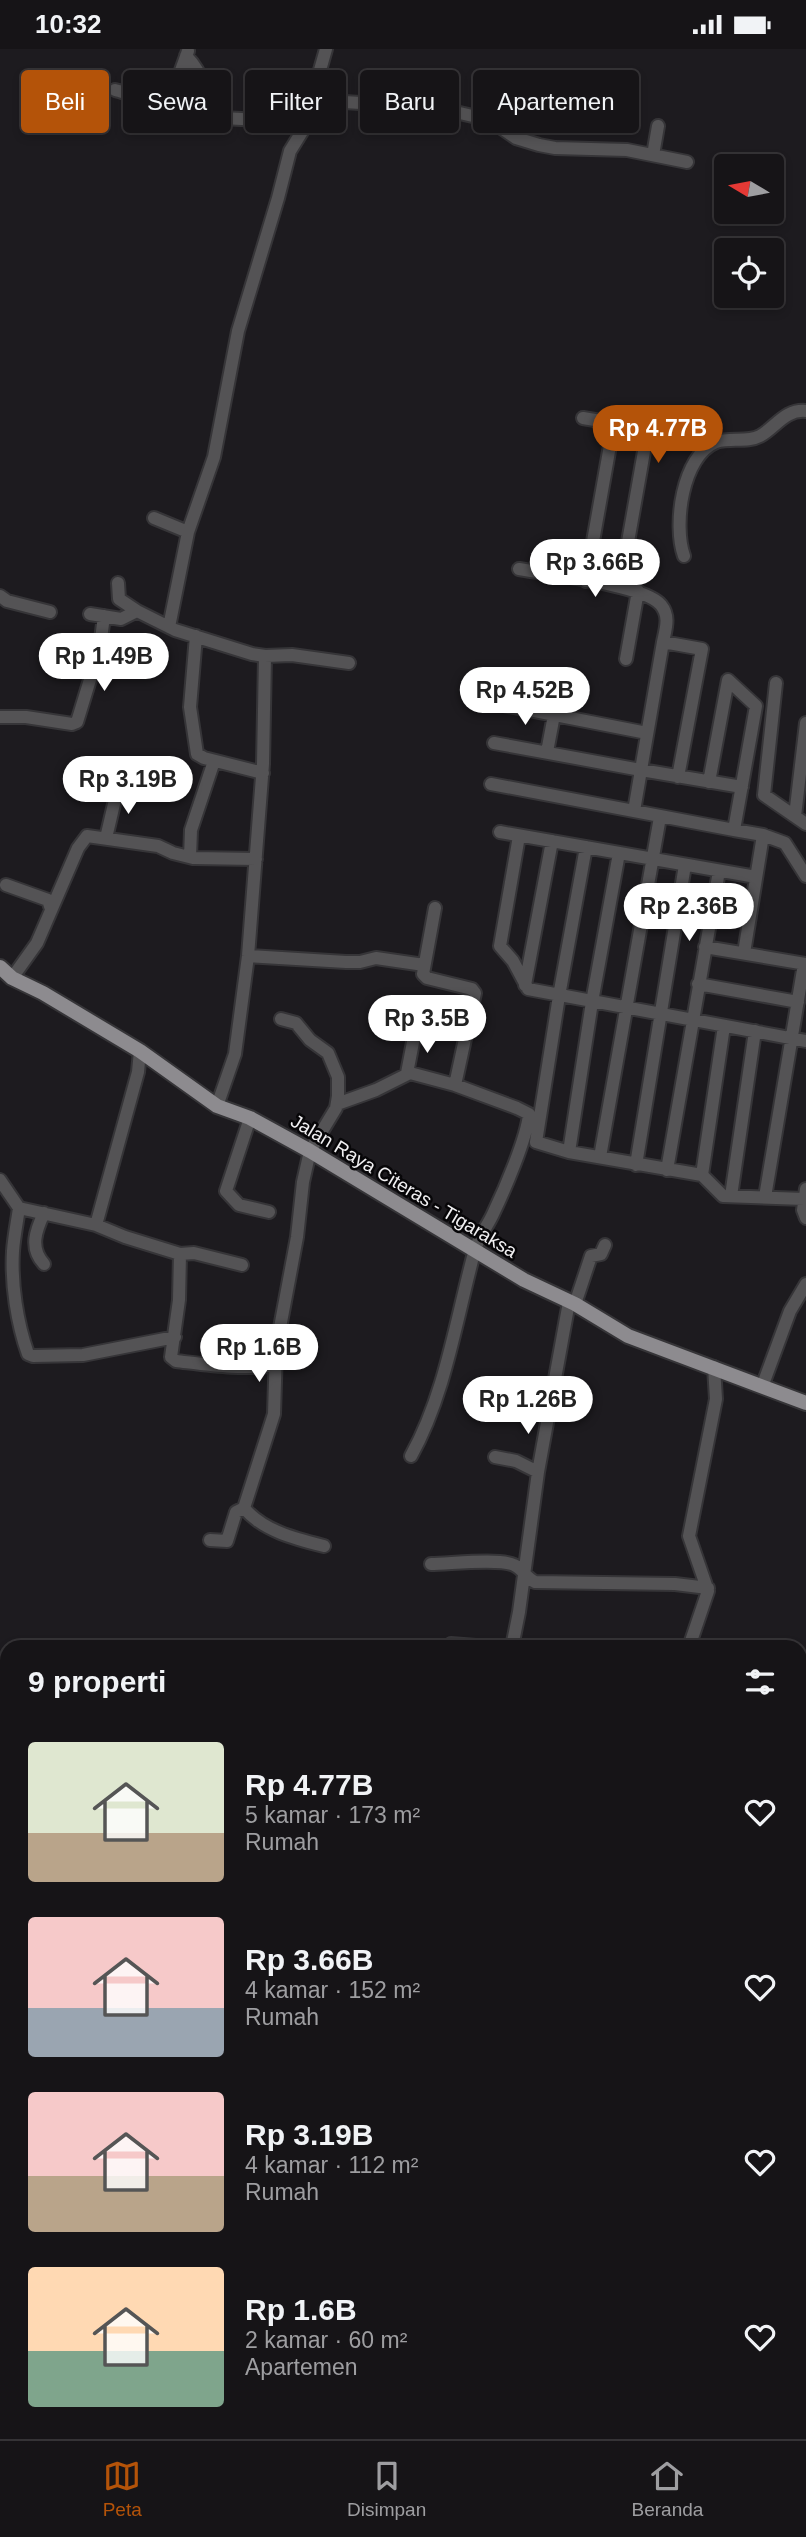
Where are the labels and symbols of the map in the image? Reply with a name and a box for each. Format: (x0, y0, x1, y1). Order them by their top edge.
north arrow (714, 154, 784, 224)
pin: Rp 4.77B (586, 405, 730, 465)
pin: Rp 3.66B (523, 539, 667, 599)
pin: Rp 1.49B (32, 633, 176, 693)
pin: Rp 4.52B (453, 667, 597, 727)
pin: Rp 3.19B (56, 757, 200, 816)
pin: Rp 2.36B (617, 883, 761, 943)
pin: Rp 3.5B (362, 995, 492, 1055)
street label: Jalan Raya Citeras - Tigaraksa (287, 1110, 521, 1262)
pin: Rp 1.6B (194, 1325, 324, 1384)
pin: Rp 1.26B (456, 1377, 600, 1436)

